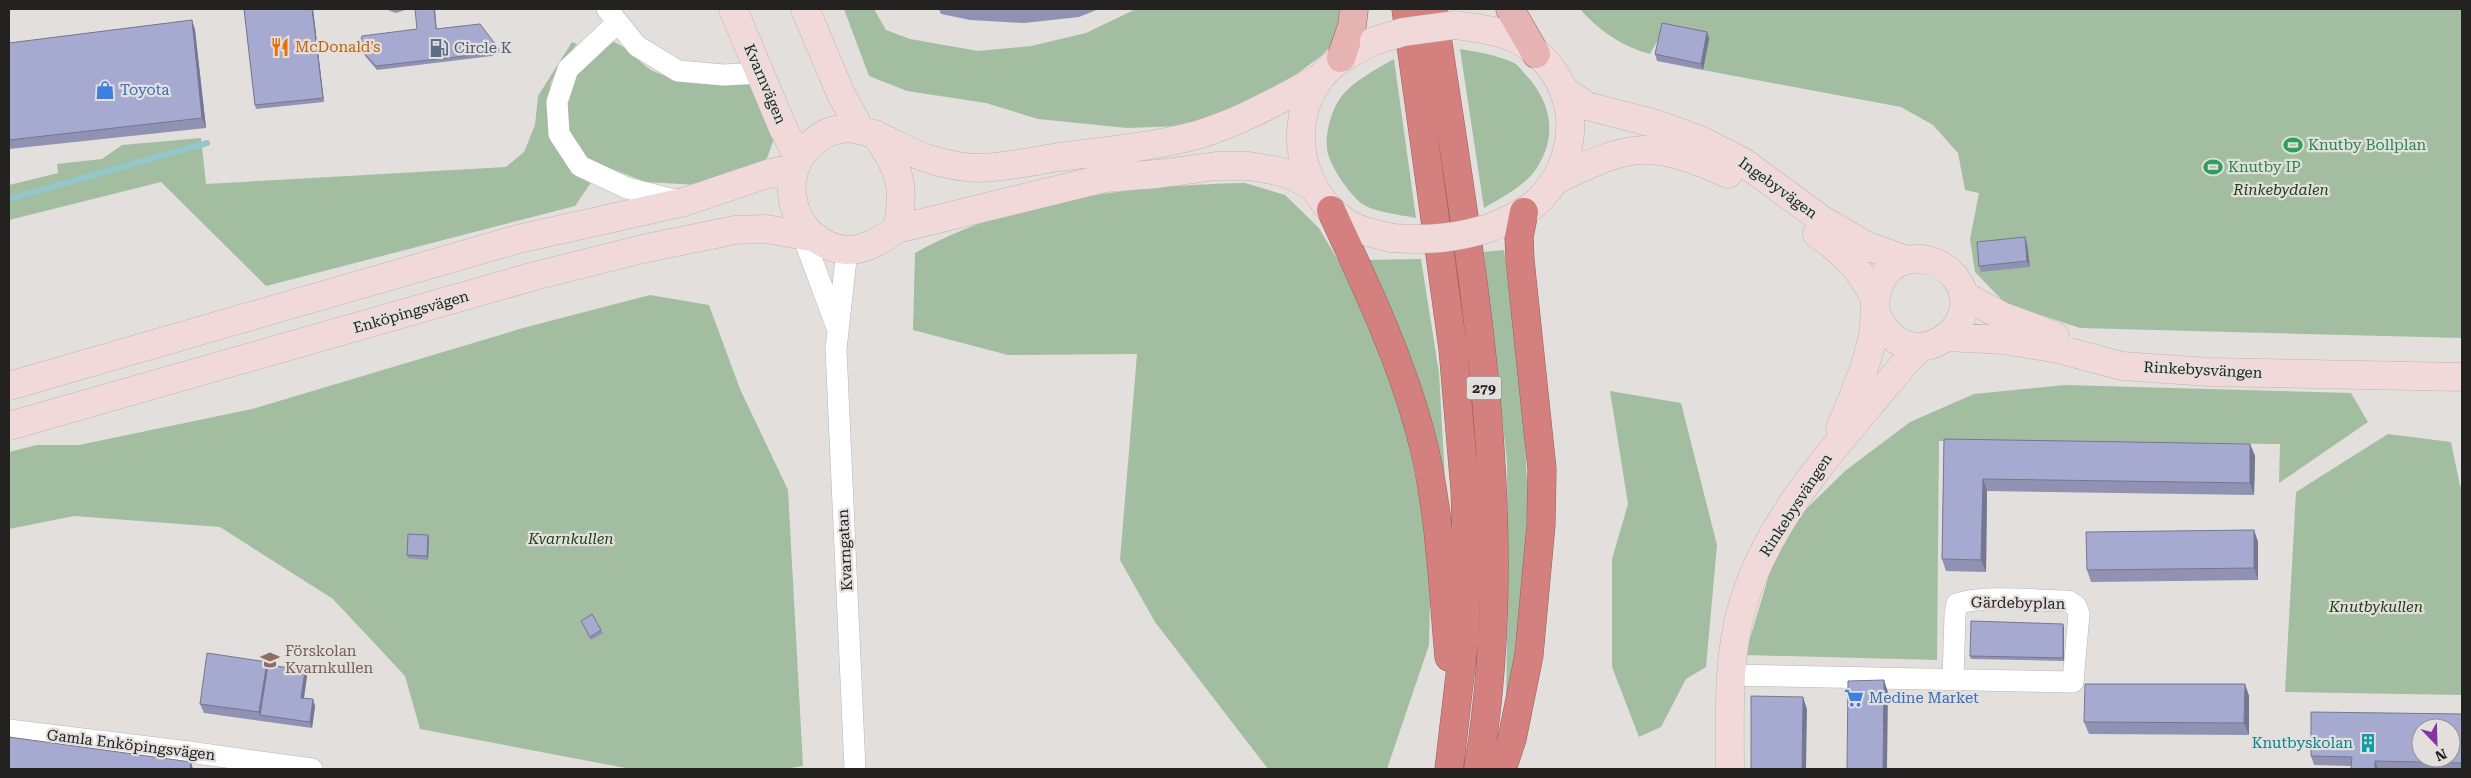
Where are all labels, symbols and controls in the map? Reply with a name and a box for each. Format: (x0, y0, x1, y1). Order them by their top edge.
restaurant icon: McDonald's (269, 36, 291, 58)
fuel station icon: Circle K (428, 37, 450, 59)
place label: McDonald's (295, 38, 381, 56)
place label: Circle K (454, 39, 512, 57)
street label: Kvarnvägen (740, 41, 790, 127)
shop icon: Toyota (94, 79, 116, 101)
place label: Toyota (120, 81, 169, 99)
sports icon: Knutby Bollplan (2282, 134, 2304, 156)
place label: Knutby Bollplan (2308, 136, 2427, 154)
street label: Ingebyvägen (1735, 153, 1821, 223)
sports icon: Knutby IP (2202, 156, 2224, 178)
place label: Knutby IP (2228, 158, 2301, 176)
park label: Rinkebydalen (2232, 181, 2329, 199)
street label: Enköpingsvägen (351, 287, 471, 337)
street label: Rinkebysvängen (2143, 358, 2263, 382)
road number: 279 (1466, 376, 1502, 399)
street label: Rinkebysvängen (1756, 450, 1836, 560)
street label: Kvarngatan (834, 508, 856, 591)
park label: Kvarnkullen (527, 530, 614, 548)
street label: Gärdebyplan (1971, 593, 2066, 613)
park label: Knutbykullen (2328, 598, 2423, 616)
place label: Förskolan Kvarnkullen (285, 642, 374, 677)
school or university icon: Förskolan Kvarnkullen (259, 649, 281, 671)
supermarket icon: Medine Market (1843, 687, 1865, 709)
place label: Medine Market (1869, 689, 1979, 707)
north arrow (2411, 718, 2461, 768)
street label: Gamla Enköpingsvägen (46, 726, 217, 764)
building icon: Knutbyskolan (2357, 732, 2379, 754)
place label: Knutbyskolan (2252, 734, 2353, 752)
text: N (2433, 745, 2449, 765)

